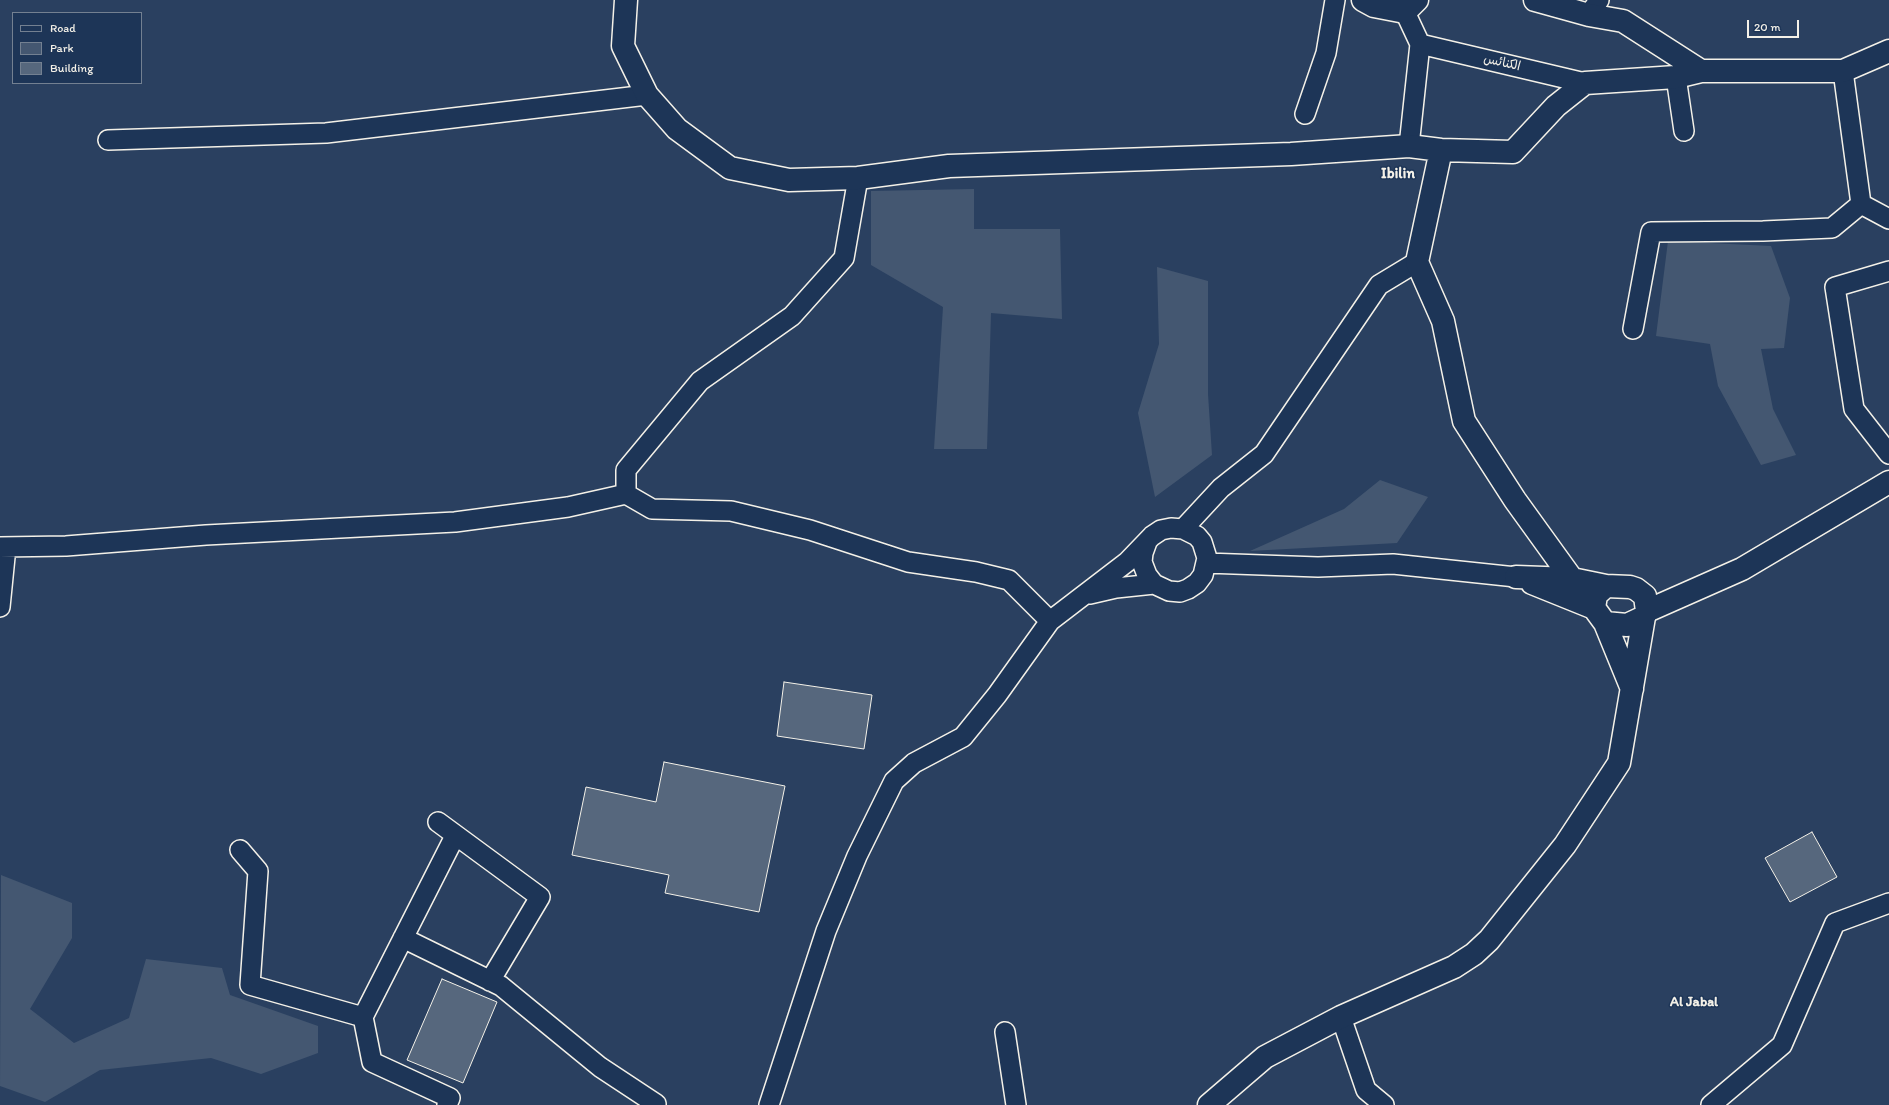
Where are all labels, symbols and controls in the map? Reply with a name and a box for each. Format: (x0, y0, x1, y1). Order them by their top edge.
legend (12, 12, 142, 84)
scale bar (1749, 12, 1801, 38)
text: 20 m (1754, 20, 1781, 34)
text: Road (50, 21, 76, 35)
text: Park (50, 41, 74, 55)
street label: الكنائس (1482, 51, 1522, 75)
text: Building (50, 61, 93, 75)
district label: Ibilin (1381, 165, 1415, 183)
district label: Al Jabal (1670, 994, 1718, 1010)

